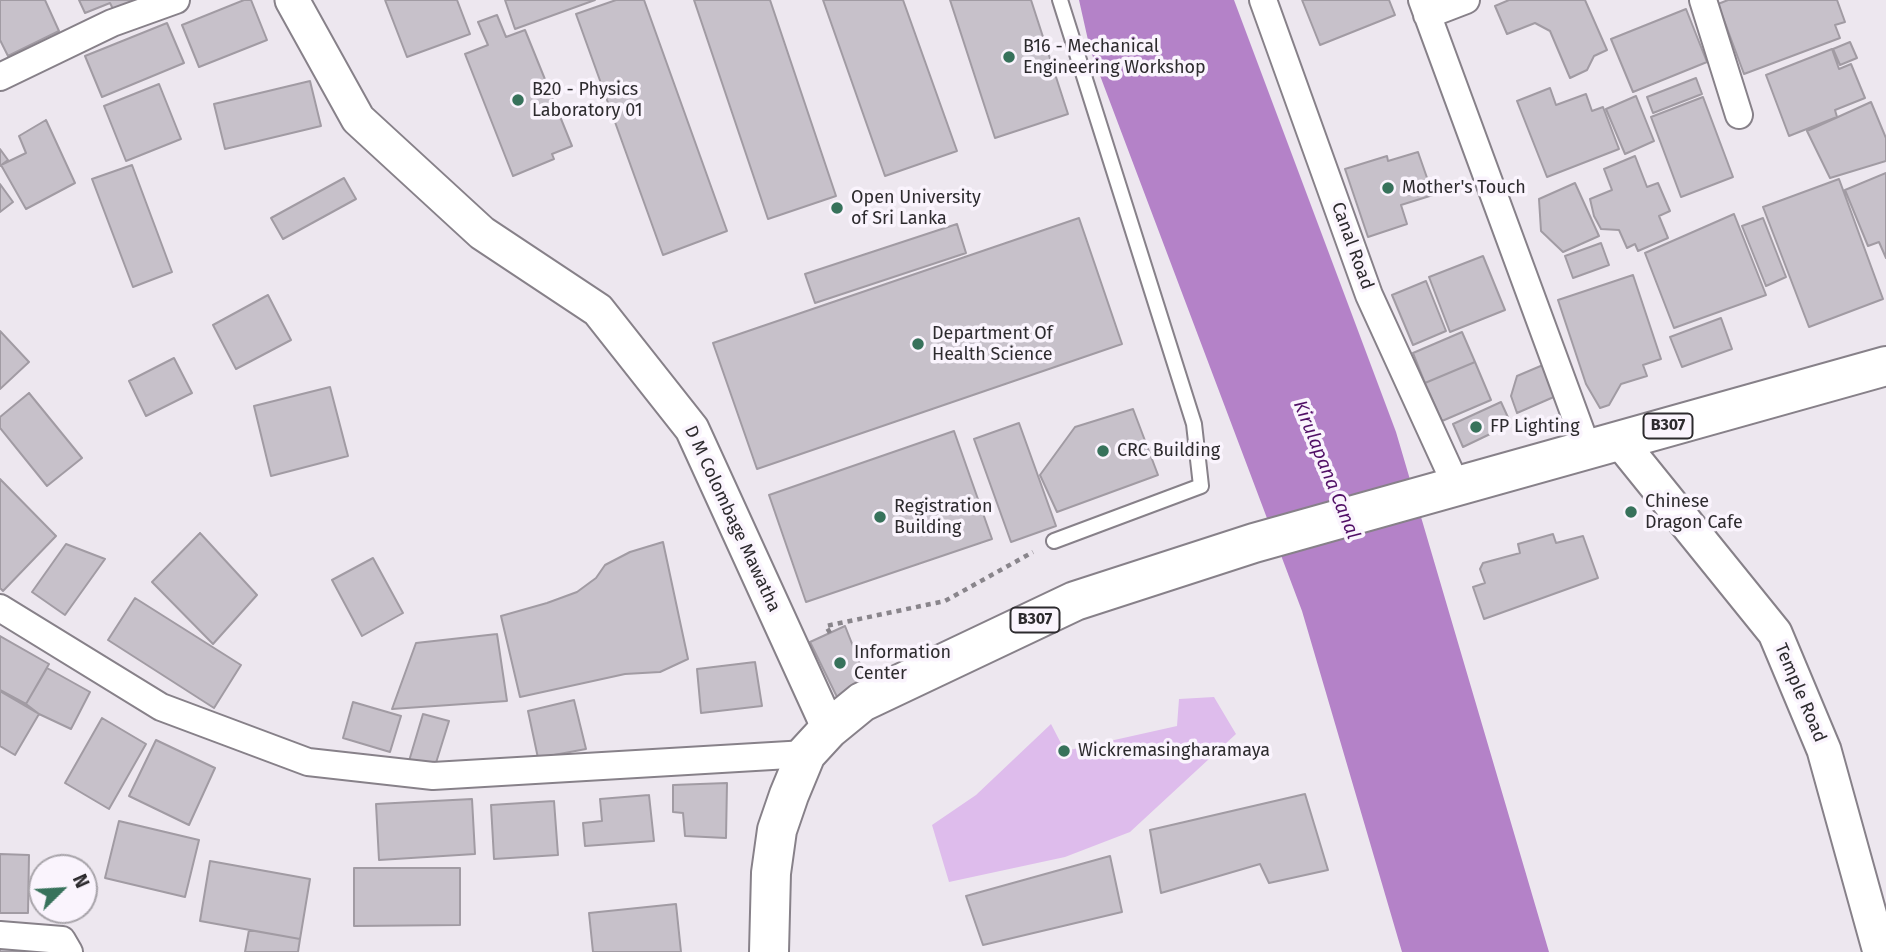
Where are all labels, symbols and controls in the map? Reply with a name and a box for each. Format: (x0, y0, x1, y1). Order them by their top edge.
place label: B16 - Mechanical Engineering Workshop (1023, 36, 1206, 78)
marker: B16 - Mechanical Engineering Workshop (1001, 49, 1017, 65)
place label: B20 - Physics Laboratory 01 (532, 79, 643, 122)
marker: B20 - Physics Laboratory 01 (510, 92, 526, 108)
place label: Mother's Touch (1402, 177, 1526, 199)
marker: Mother's Touch (1380, 180, 1396, 196)
place label: Open University of Sri Lanka (851, 187, 981, 230)
street label: Canal Road (1326, 199, 1378, 293)
marker: Open University of Sri Lanka (829, 200, 845, 216)
place label: Department Of Health Science (932, 323, 1053, 366)
marker: Department Of Health Science (910, 336, 926, 352)
water label: Kirulapana Canal (1288, 397, 1364, 543)
road number: B307 (1644, 414, 1692, 438)
place label: FP Lighting (1490, 416, 1579, 438)
marker: FP Lighting (1468, 419, 1484, 435)
street label: D M Colombage Mawatha (679, 422, 785, 616)
place label: CRC Building (1117, 440, 1220, 462)
marker: CRC Building (1095, 443, 1111, 459)
place label: Chinese Dragon Cafe (1645, 491, 1743, 534)
place label: Registration Building (894, 496, 993, 538)
marker: Chinese Dragon Cafe (1623, 504, 1639, 520)
marker: Registration Building (872, 509, 888, 525)
road number: B307 (1010, 608, 1060, 632)
street label: Temple Road (1769, 640, 1831, 746)
place label: Information Center (854, 642, 951, 684)
marker: Information Center (832, 655, 848, 671)
place label: Wickremasingharamaya (1078, 740, 1270, 762)
marker: Wickremasingharamaya (1056, 743, 1072, 759)
north arrow (28, 854, 98, 924)
text: N (68, 871, 94, 891)

